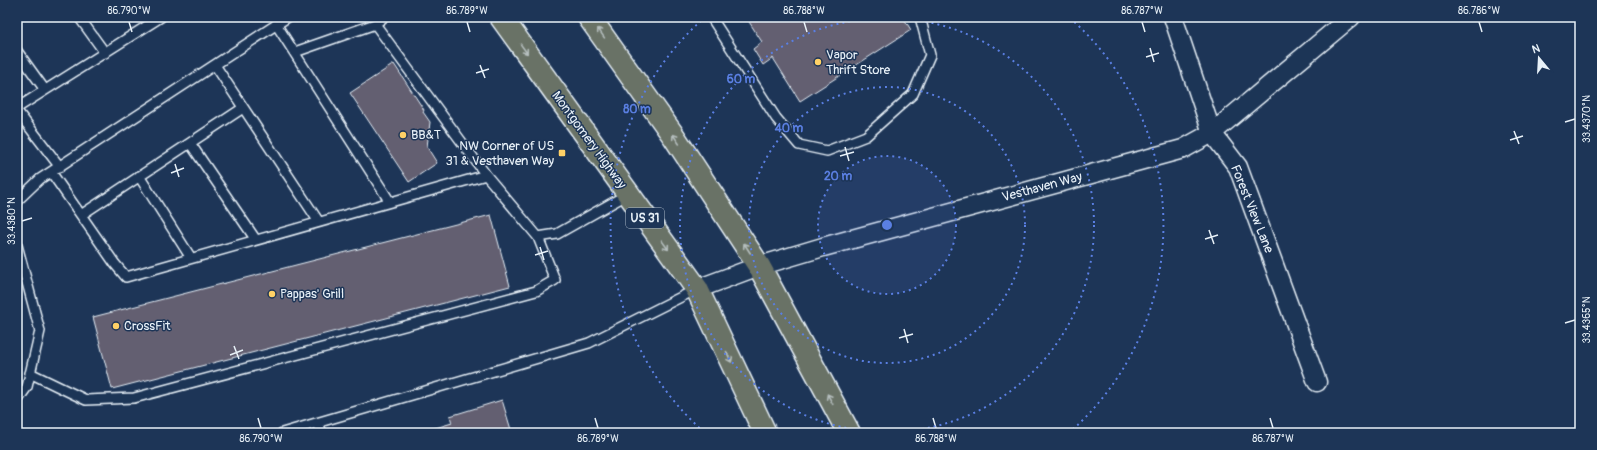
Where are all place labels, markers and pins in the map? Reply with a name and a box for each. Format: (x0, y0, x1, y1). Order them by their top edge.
place label: Vapor Thrift Store (826, 47, 891, 78)
marker: Vapor Thrift Store (813, 57, 823, 67)
place label: BB&T (411, 127, 441, 143)
marker: BB&T (398, 130, 408, 140)
place label: NW Corner of US 31 & Vesthaven Way (446, 138, 554, 169)
marker: NW Corner of US 31 & Vesthaven Way (557, 148, 567, 158)
centre of rings (880, 218, 894, 232)
place label: Pappas' Grill (280, 286, 344, 302)
marker: Pappas' Grill (267, 289, 277, 299)
place label: CrossFit (124, 318, 171, 334)
marker: CrossFit (111, 321, 121, 331)

